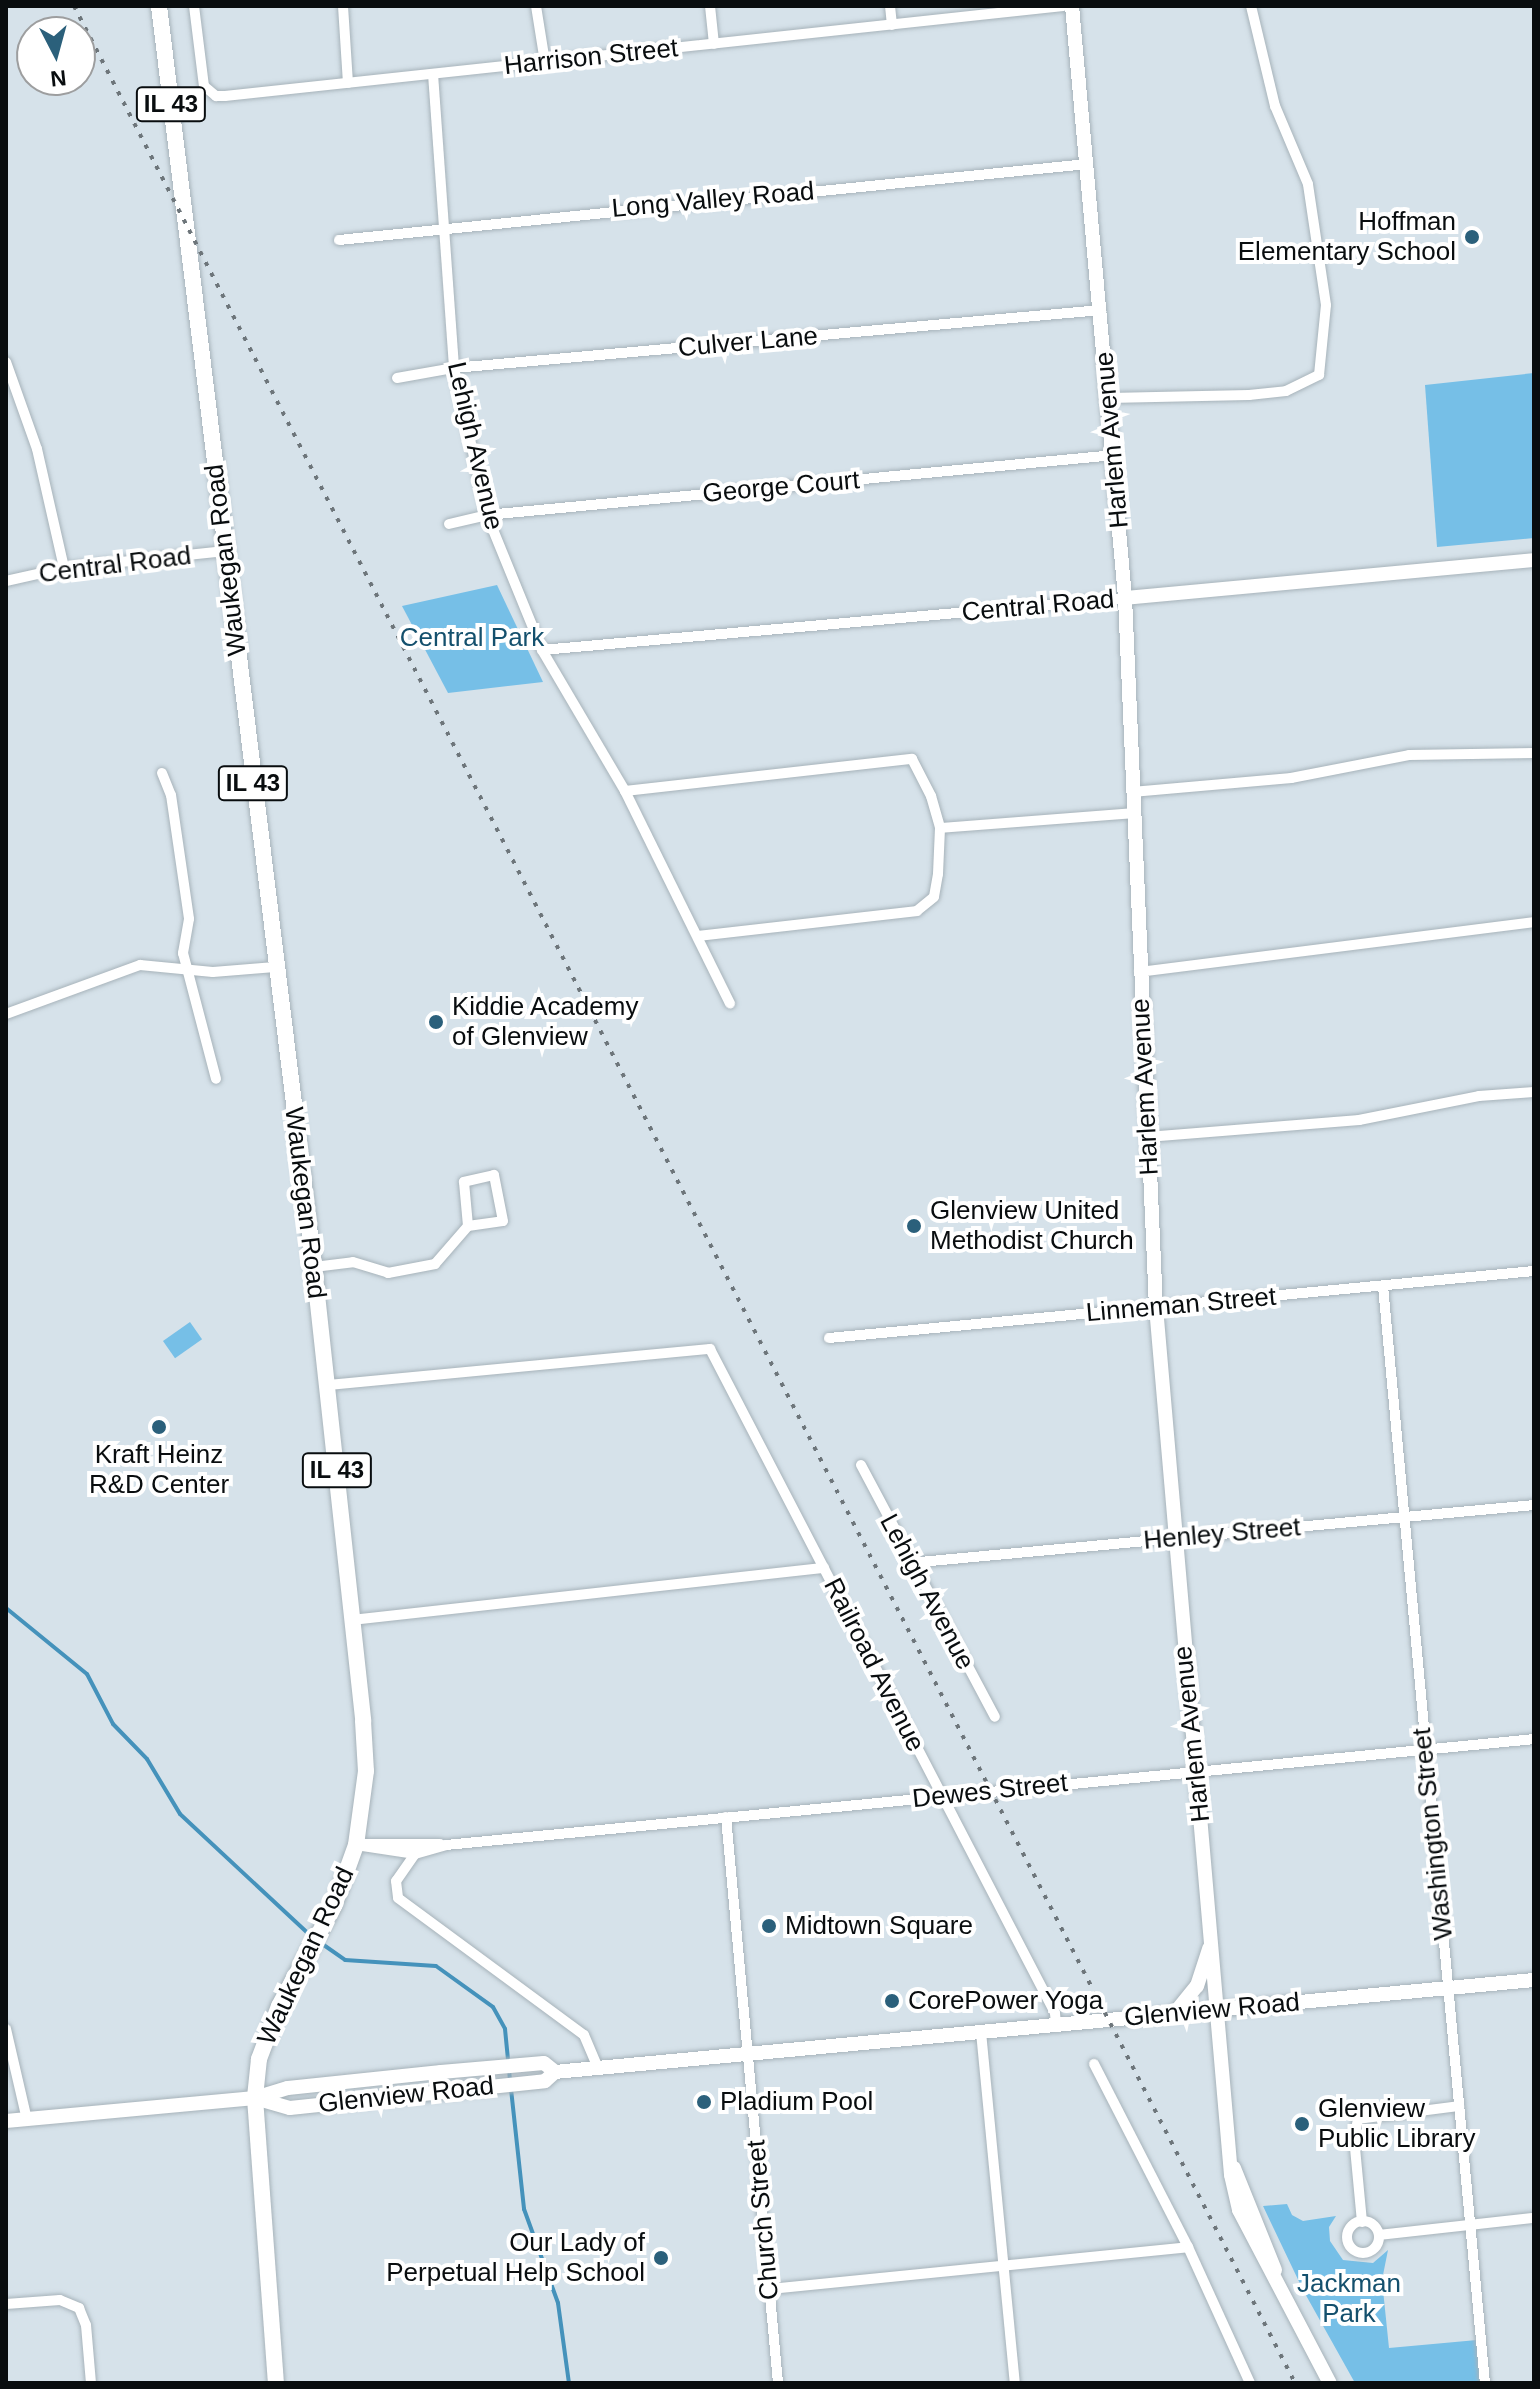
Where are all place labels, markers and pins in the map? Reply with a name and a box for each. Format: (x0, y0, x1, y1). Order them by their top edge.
place label: Hoffman Elementary School (1238, 206, 1456, 268)
marker: Hoffman Elementary School (1463, 228, 1481, 246)
place label: Kiddie Academy of Glenview (452, 991, 640, 1052)
marker: Kiddie Academy of Glenview (427, 1013, 445, 1031)
place label: Glenview United Methodist Church (930, 1195, 1134, 1256)
marker: Glenview United Methodist Church (905, 1217, 923, 1235)
marker: Kraft Heinz R&D Center (150, 1418, 168, 1436)
place label: Kraft Heinz R&D Center (89, 1439, 229, 1500)
place label: Midtown Square (785, 1910, 973, 1942)
marker: Midtown Square (760, 1917, 778, 1935)
place label: CorePower Yoga (908, 1985, 1104, 2017)
marker: CorePower Yoga (883, 1992, 901, 2010)
place label: Pladium Pool (720, 2086, 873, 2118)
marker: Pladium Pool (695, 2093, 713, 2111)
place label: Glenview Public Library (1318, 2093, 1476, 2154)
marker: Glenview Public Library (1293, 2115, 1311, 2133)
place label: Our Lady of Perpetual Help School (386, 2227, 645, 2288)
marker: Our Lady of Perpetual Help School (652, 2249, 670, 2267)

